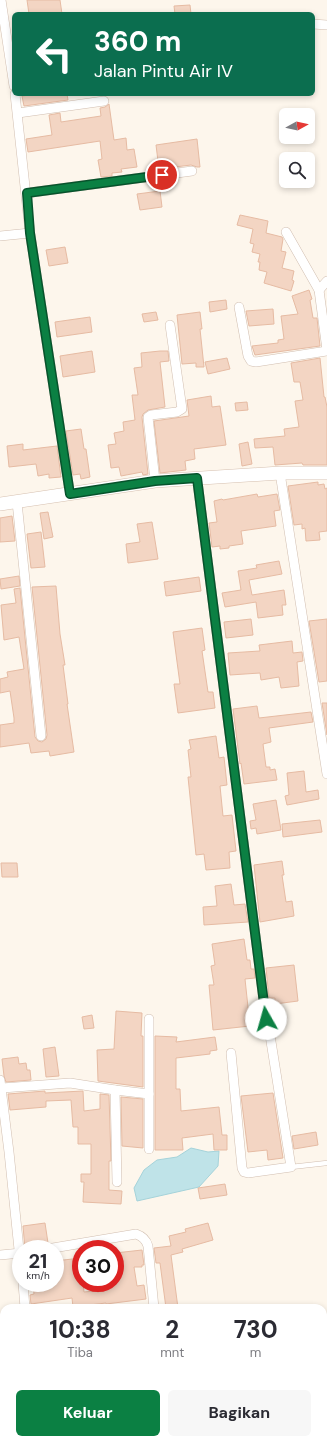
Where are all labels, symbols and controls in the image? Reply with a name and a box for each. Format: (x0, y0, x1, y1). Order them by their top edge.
text: 360 m (94, 23, 181, 60)
icon: left (28, 28, 80, 80)
text: Jalan Pintu Air IV (94, 59, 233, 83)
north arrow (279, 108, 315, 144)
map controls (279, 108, 315, 188)
button: search (279, 152, 315, 188)
pin (145, 158, 179, 192)
icon: arrive (151, 164, 173, 186)
position arrow (245, 998, 287, 1040)
speed limit sign: 30 (72, 1240, 124, 1292)
text: 21 (29, 1248, 47, 1274)
text: km/h (26, 1269, 50, 1282)
text: 10:38 (49, 1314, 111, 1345)
text: 2 (165, 1314, 179, 1345)
text: 730 (234, 1314, 278, 1345)
text: Tiba (67, 1344, 93, 1361)
text: mnt (160, 1344, 184, 1361)
text: m (250, 1344, 261, 1361)
button: Keluar (16, 1390, 160, 1436)
button: Bagikan (168, 1390, 311, 1436)

